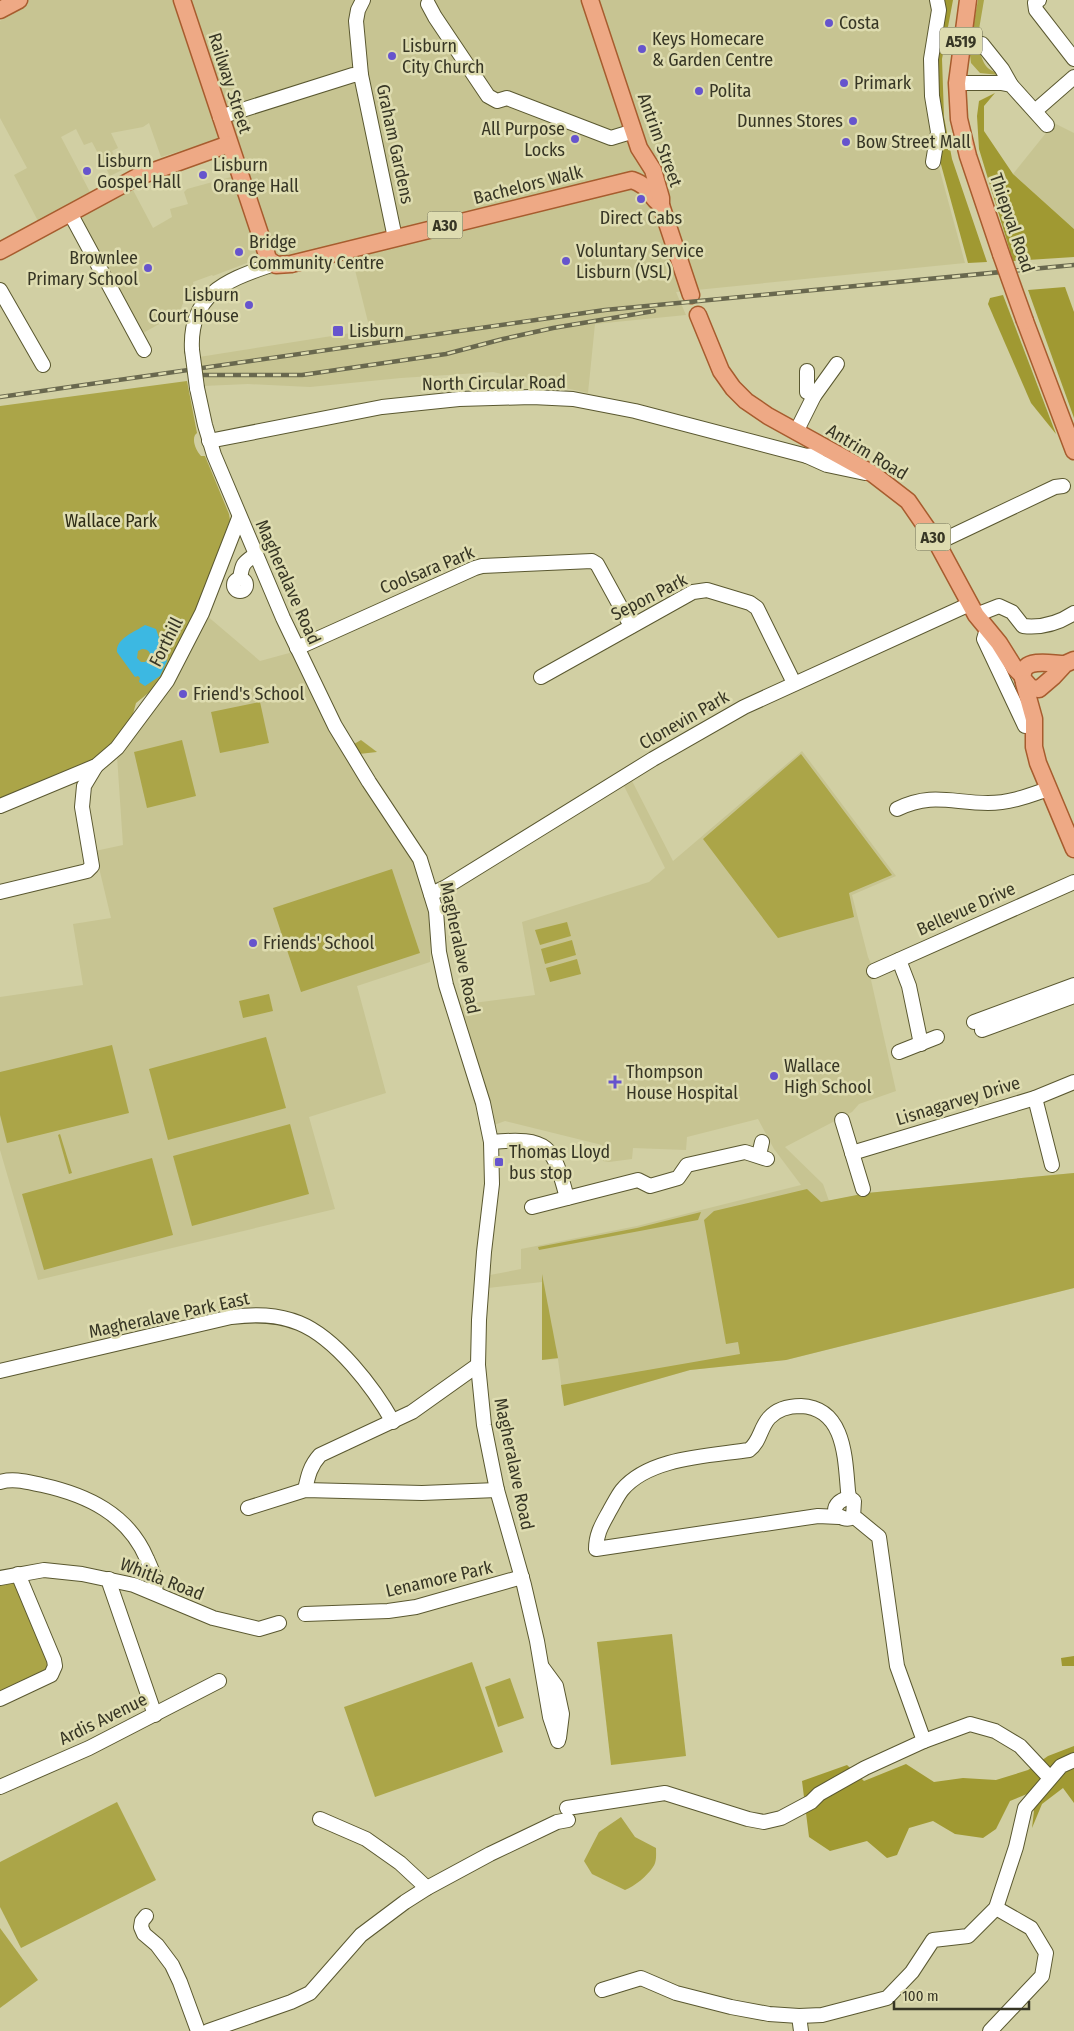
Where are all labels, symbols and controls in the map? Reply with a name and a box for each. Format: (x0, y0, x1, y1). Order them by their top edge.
place label: Costa (839, 12, 880, 34)
marker: Costa (823, 17, 835, 29)
road number: A519 (940, 27, 982, 54)
place label: Keys Homecare & Garden Centre (652, 28, 773, 71)
street label: Railway Street (203, 30, 257, 136)
place label: Lisburn City Church (402, 35, 485, 78)
marker: Keys Homecare & Garden Centre (636, 43, 648, 55)
marker: Lisburn City Church (386, 50, 398, 62)
place label: Primark (854, 72, 912, 94)
marker: Primark (838, 77, 850, 89)
place label: Polita (709, 80, 751, 102)
street label: Graham Gardens (372, 82, 418, 206)
marker: Polita (693, 85, 705, 97)
street label: Antrim Street (633, 90, 687, 190)
place label: Dunnes Stores (737, 110, 843, 132)
marker: Dunnes Stores (847, 115, 859, 127)
place label: All Purpose Locks (481, 118, 565, 161)
place label: Bow Street Mall (856, 131, 971, 153)
marker: All Purpose Locks (569, 133, 581, 145)
marker: Bow Street Mall (840, 136, 852, 148)
place label: Lisburn Gospel Hall (97, 150, 181, 193)
place label: Lisburn Orange Hall (213, 154, 299, 197)
street label: Bachelors Walk (471, 161, 585, 209)
marker: Lisburn Gospel Hall (81, 165, 93, 177)
marker: Lisburn Orange Hall (197, 169, 209, 181)
street label: Thiepval Road (985, 171, 1039, 275)
marker: Direct Cabs (635, 193, 647, 205)
place label: Direct Cabs (600, 207, 683, 229)
road number: A30 (428, 212, 462, 238)
place label: Bridge Community Centre (249, 231, 384, 274)
place label: Voluntary Service Lisburn (VSL) (576, 240, 704, 283)
marker: Bridge Community Centre (233, 246, 245, 258)
place label: Brownlee Primary School (27, 247, 138, 290)
marker: Voluntary Service Lisburn (VSL) (560, 255, 572, 267)
marker: Brownlee Primary School (142, 262, 154, 274)
place label: Lisburn Court House (149, 284, 239, 327)
marker: Lisburn Court House (243, 299, 255, 311)
place label: Lisburn (349, 320, 404, 342)
marker: Lisburn (331, 324, 345, 338)
street label: North Circular Road (422, 371, 566, 395)
street label: Antrim Road (822, 419, 912, 485)
park label: Wallace Park (65, 510, 158, 532)
street label: Magheralave Road (251, 516, 325, 648)
road number: A30 (916, 524, 950, 550)
street label: Coolsara Park (377, 541, 478, 599)
street label: Sepon Park (607, 568, 691, 626)
street label: Forthill (144, 613, 188, 670)
place label: Friend's School (193, 683, 305, 705)
street label: Clonevin Park (635, 685, 733, 754)
marker: Friend's School (177, 688, 189, 700)
street label: Bellevue Drive (913, 877, 1019, 941)
street label: Magheralave Road (435, 880, 485, 1016)
place label: Friends' School (263, 932, 374, 954)
marker: Friends' School (247, 937, 259, 949)
place label: Wallace High School (784, 1055, 872, 1098)
place label: Thompson House Hospital (626, 1061, 738, 1104)
marker: Wallace High School (768, 1070, 780, 1082)
street label: Lisnagarvey Drive (893, 1072, 1023, 1130)
marker: Thompson House Hospital (608, 1075, 622, 1089)
place label: Thomas Lloyd bus stop (509, 1141, 610, 1184)
marker: Thomas Lloyd bus stop (493, 1156, 505, 1168)
street label: Magheralave Park East (87, 1287, 251, 1343)
street label: Magheralave Road (489, 1396, 539, 1532)
street label: Whitla Road (117, 1553, 207, 1605)
street label: Lenamore Park (383, 1556, 495, 1602)
street label: Ardis Avenue (55, 1688, 151, 1750)
scale bar (894, 1978, 1029, 2010)
text: 100 m (902, 1987, 939, 2005)

